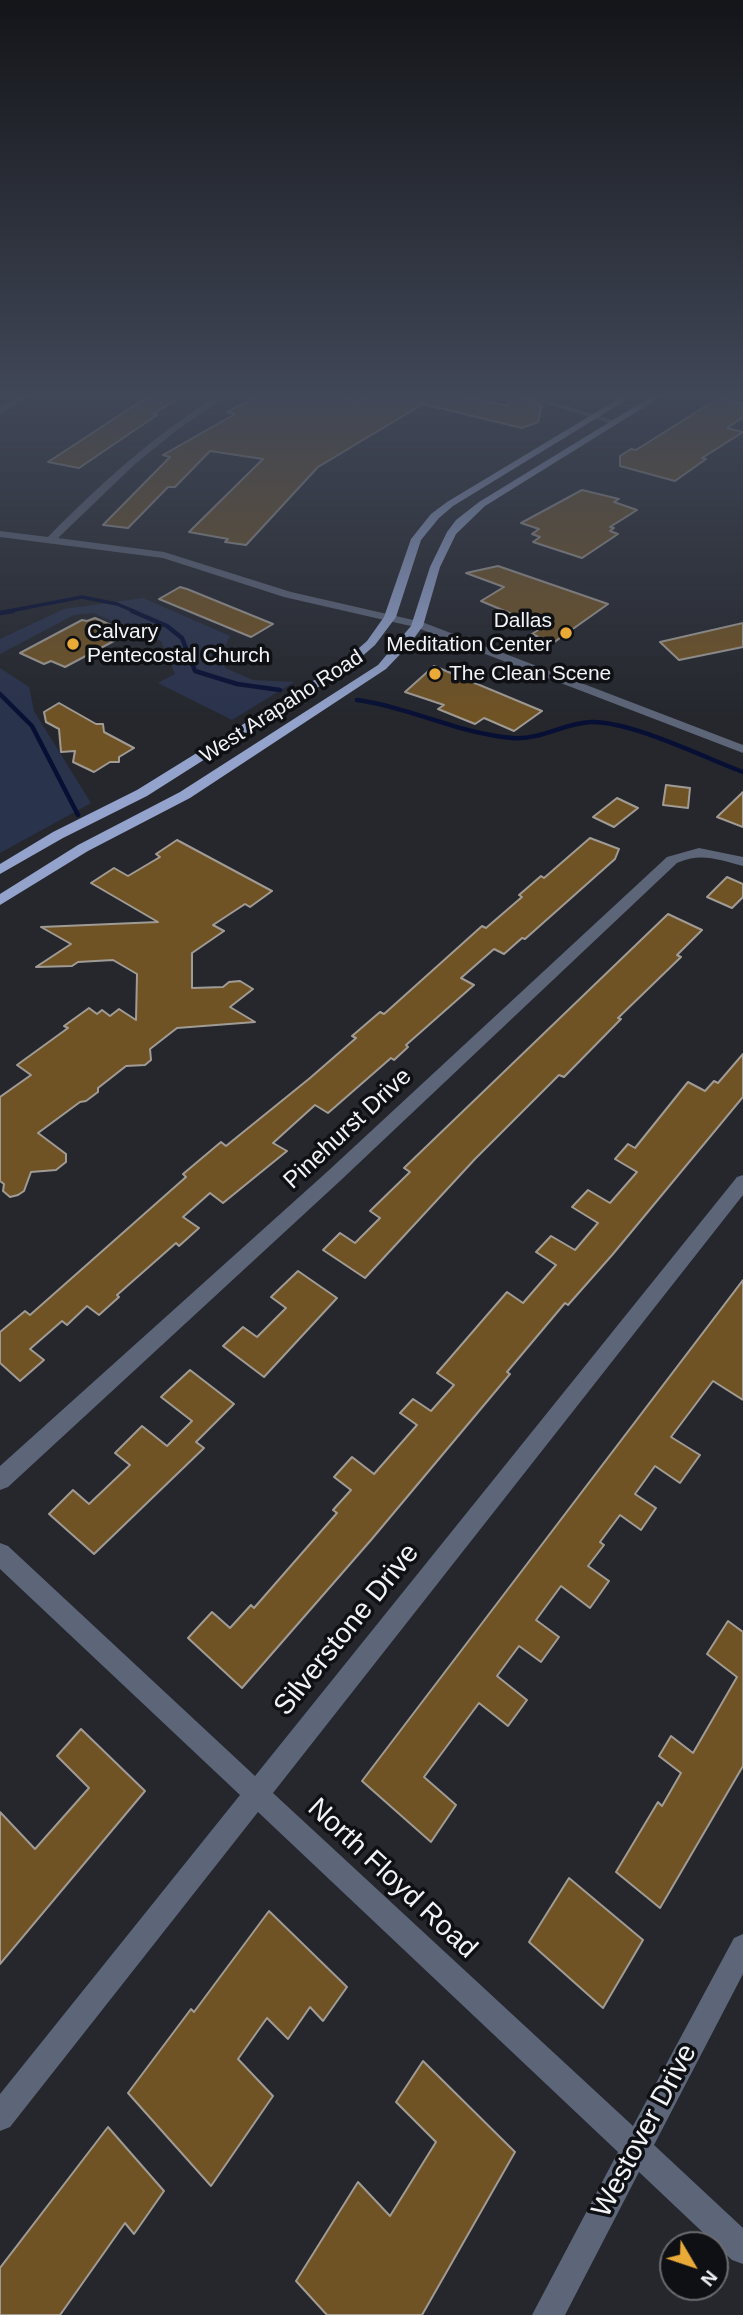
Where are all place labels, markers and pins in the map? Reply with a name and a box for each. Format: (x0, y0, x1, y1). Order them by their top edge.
place label: Dallas Meditation Center (386, 608, 552, 658)
place label: Calvary Pentecostal Church (87, 619, 270, 669)
marker: Dallas Meditation Center (558, 625, 574, 641)
marker: Calvary Pentecostal Church (65, 636, 81, 652)
place label: The Clean Scene (449, 661, 611, 687)
marker: The Clean Scene (427, 666, 443, 682)

